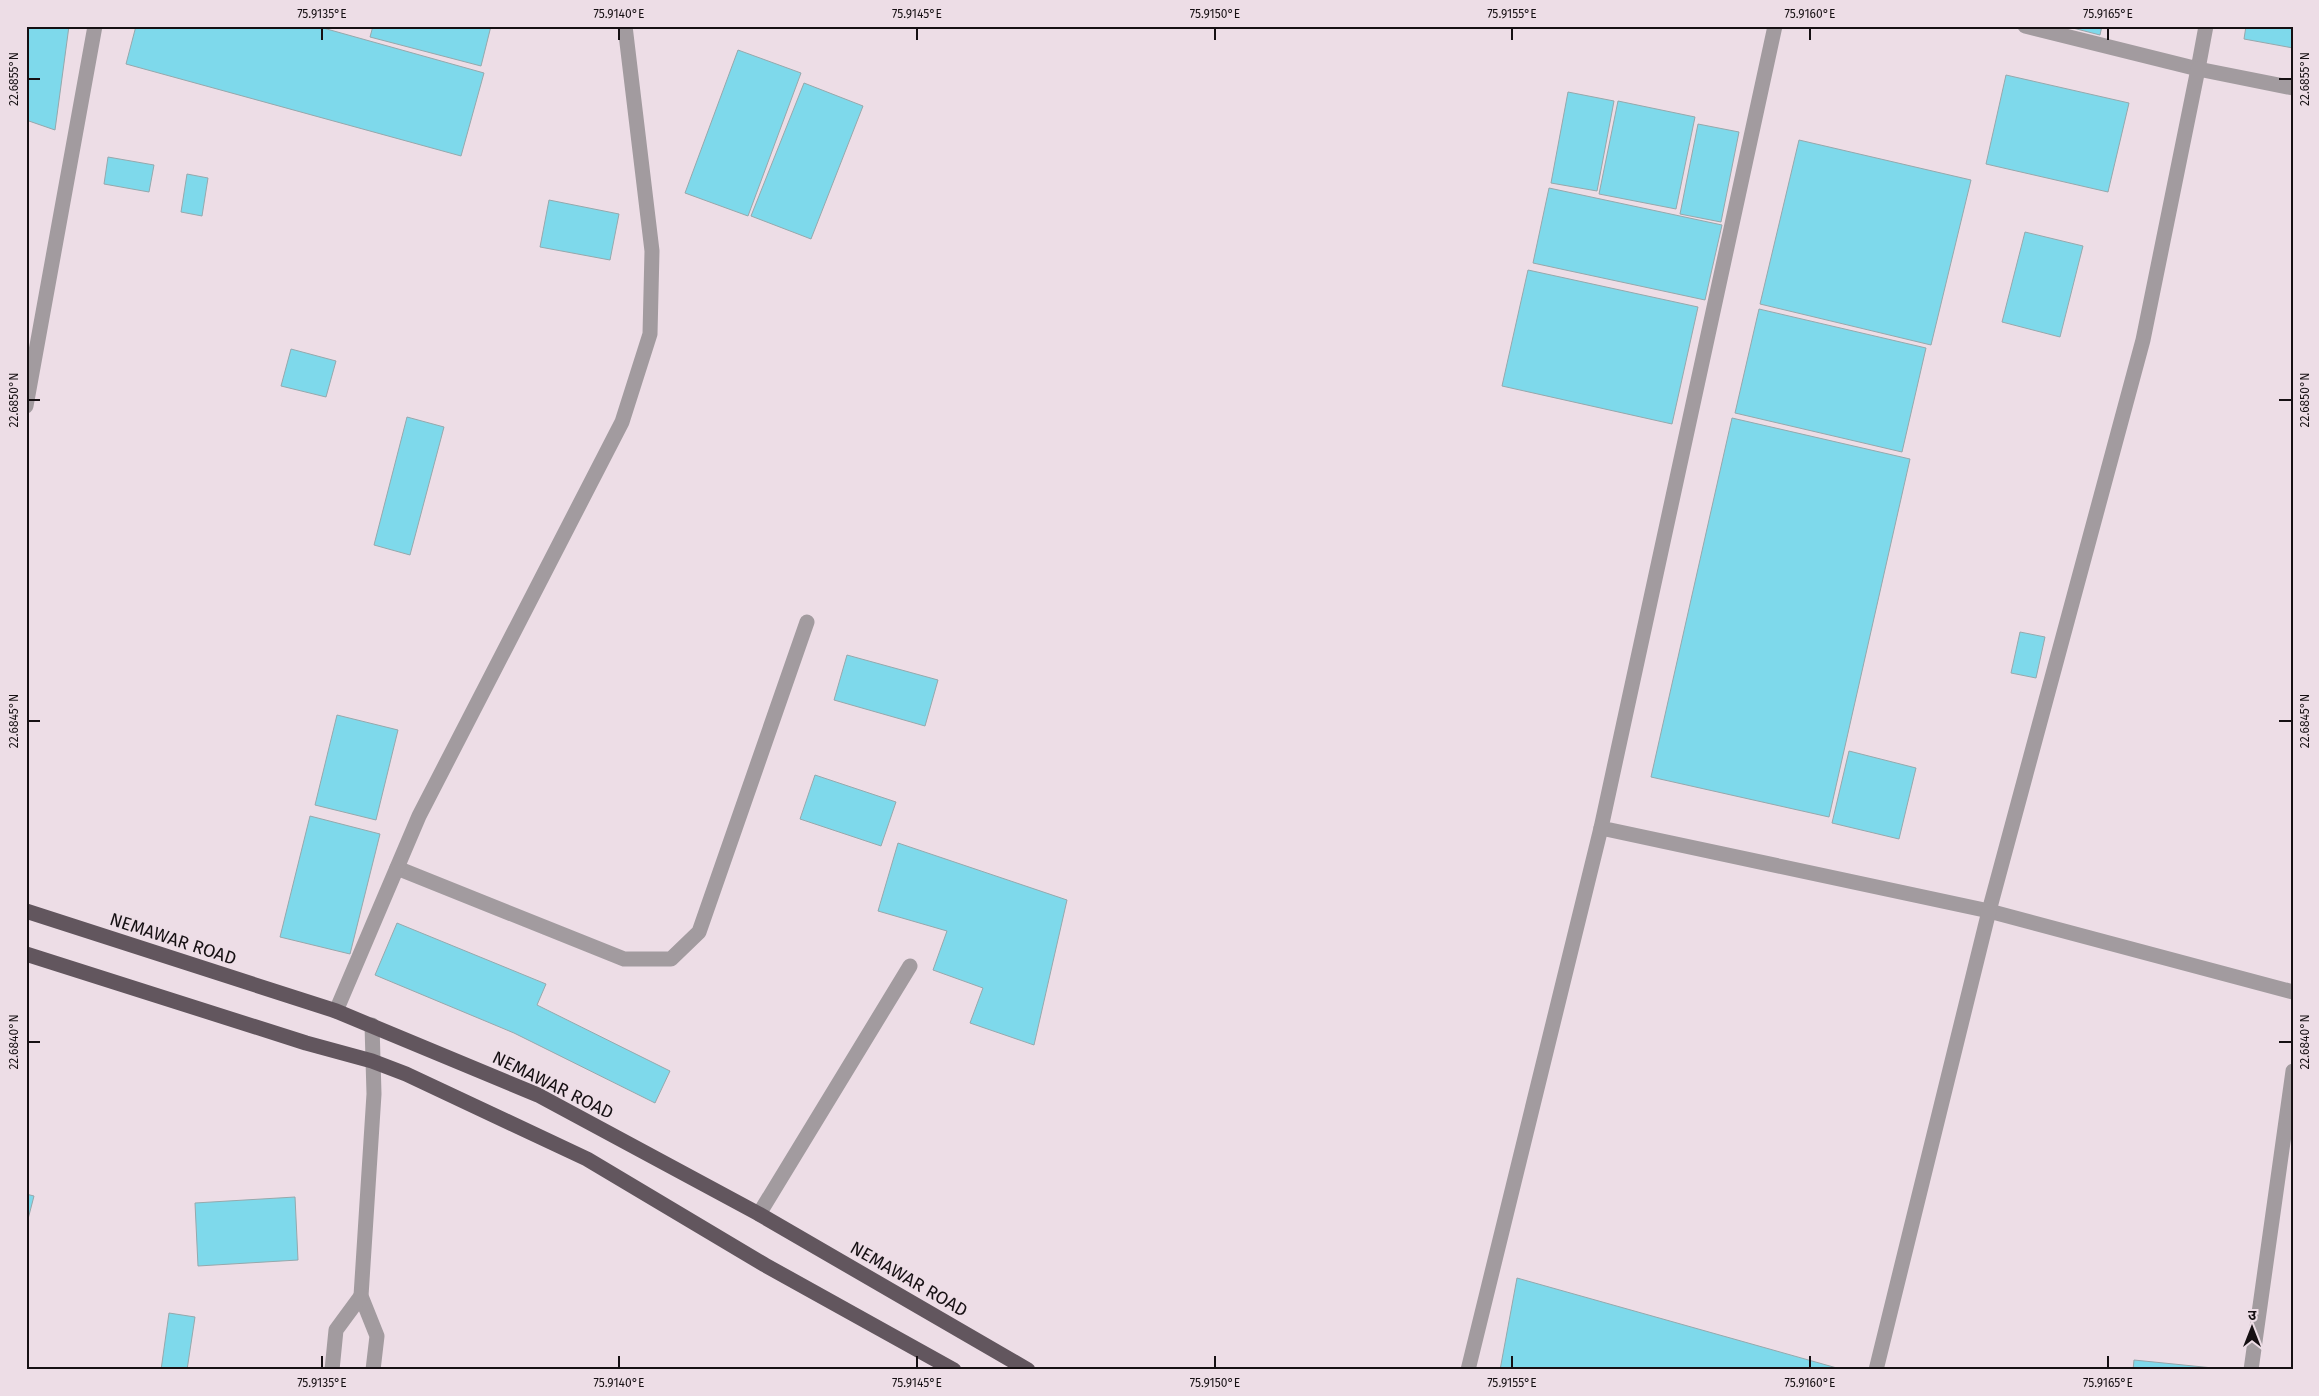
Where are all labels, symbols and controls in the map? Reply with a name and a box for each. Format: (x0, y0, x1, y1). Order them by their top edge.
text: 75.9135°E (297, 7, 347, 21)
text: 75.9140°E (594, 7, 644, 21)
text: 75.9145°E (892, 7, 942, 21)
text: 75.9150°E (1190, 7, 1240, 21)
text: 75.9155°E (1487, 7, 1537, 21)
text: 75.9160°E (1785, 7, 1835, 21)
text: 75.9165°E (2083, 7, 2133, 21)
text: 22.6855°N (7, 52, 21, 106)
text: 22.6855°N (2298, 52, 2312, 106)
text: 22.6850°N (7, 373, 21, 427)
text: 22.6850°N (2298, 373, 2312, 427)
text: 22.6845°N (7, 694, 21, 748)
text: 22.6845°N (2298, 694, 2312, 748)
street label: NEMAWAR ROAD (107, 908, 239, 970)
text: 22.6840°N (7, 1014, 21, 1070)
text: 22.6840°N (2298, 1014, 2312, 1070)
street label: NEMAWAR ROAD (489, 1046, 617, 1124)
street label: NEMAWAR ROAD (846, 1236, 972, 1322)
north arrow (2226, 1304, 2276, 1354)
text: उ (2248, 1307, 2257, 1324)
text: 75.9135°E (297, 1376, 347, 1390)
text: 75.9140°E (594, 1376, 644, 1390)
text: 75.9145°E (892, 1376, 942, 1390)
text: 75.9150°E (1190, 1376, 1240, 1390)
text: 75.9155°E (1487, 1376, 1537, 1390)
text: 75.9160°E (1785, 1376, 1835, 1390)
text: 75.9165°E (2083, 1376, 2133, 1390)

